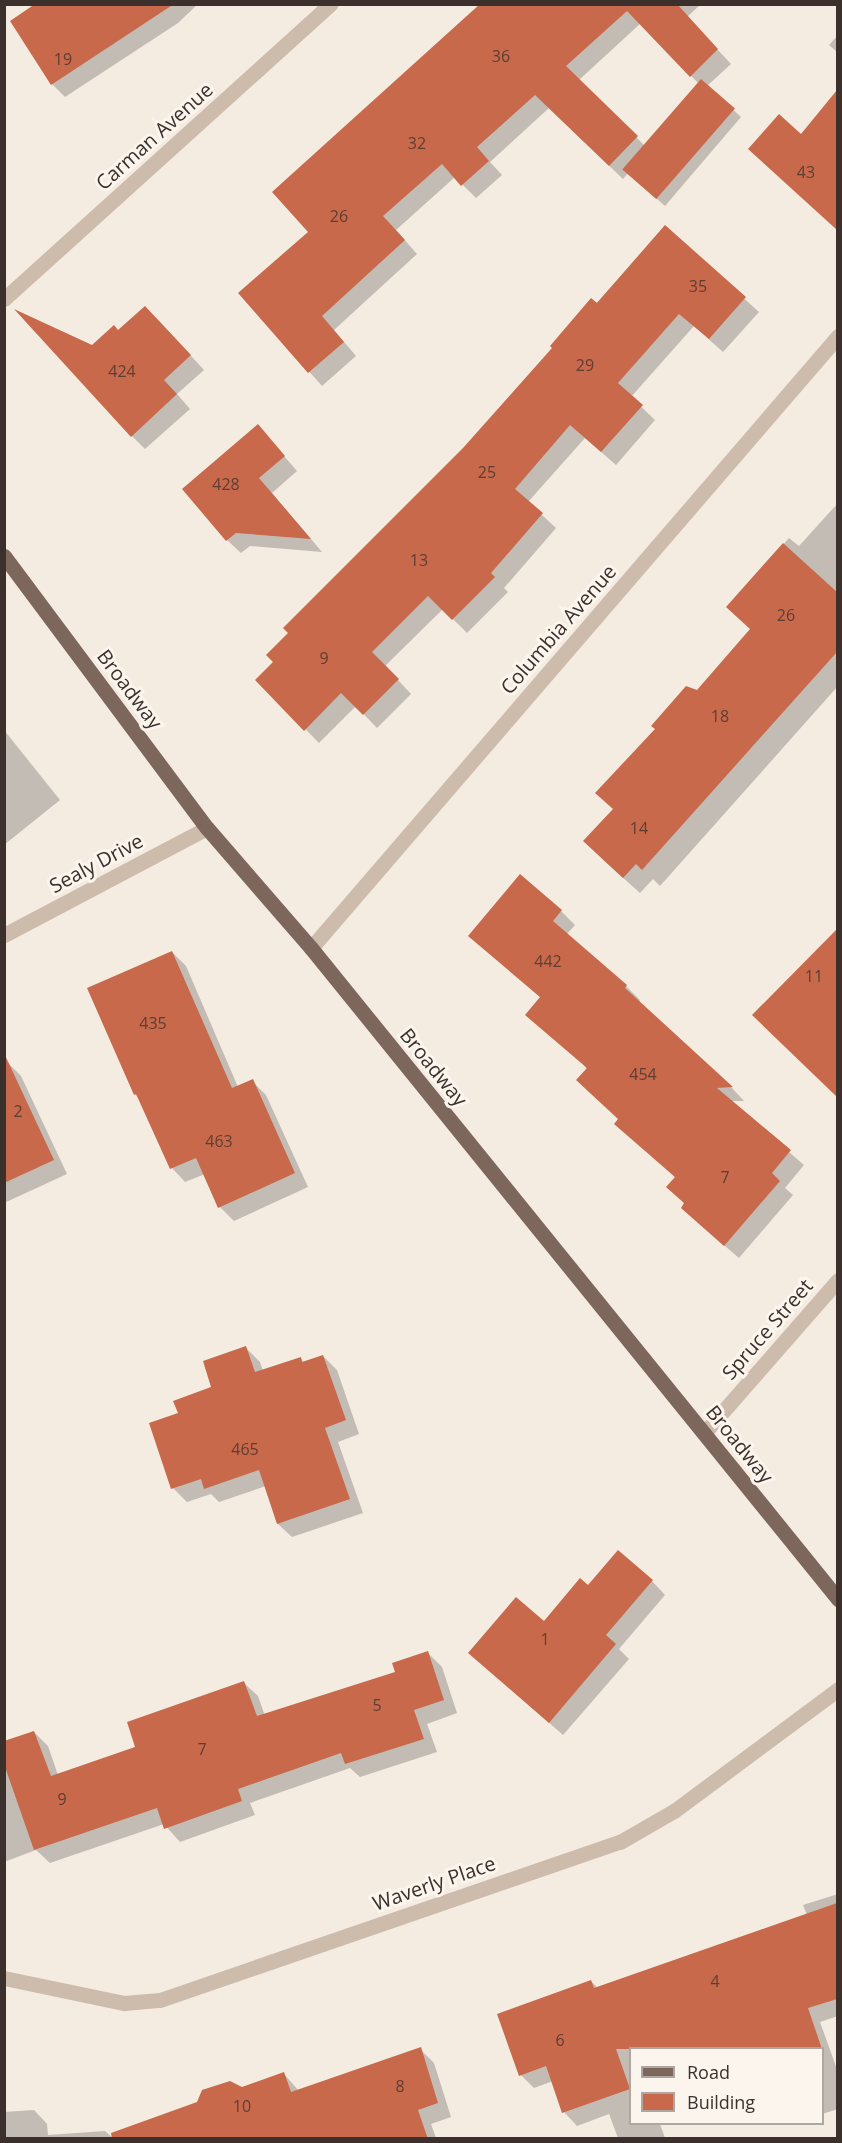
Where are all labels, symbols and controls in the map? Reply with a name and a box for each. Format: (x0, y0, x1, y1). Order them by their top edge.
house number: 36 (492, 46, 510, 66)
house number: 19 (54, 49, 72, 69)
street label: Carman Avenue (91, 77, 217, 195)
house number: 32 (408, 133, 426, 153)
house number: 43 (797, 162, 815, 182)
house number: 26 (330, 206, 348, 226)
house number: 35 (689, 276, 707, 296)
house number: 29 (576, 355, 594, 375)
house number: 424 (108, 361, 136, 381)
house number: 25 (478, 462, 496, 482)
house number: 428 (212, 474, 240, 494)
house number: 13 (410, 550, 428, 570)
street label: Columbia Avenue (495, 559, 621, 699)
house number: 26 (777, 605, 795, 625)
street label: Broadway (92, 645, 168, 733)
house number: 9 (319, 648, 329, 668)
house number: 18 (711, 706, 729, 726)
house number: 14 (630, 818, 648, 838)
street label: Sealy Drive (45, 828, 147, 898)
house number: 442 (534, 951, 562, 971)
house number: 11 (805, 966, 823, 986)
house number: 435 (139, 1013, 167, 1033)
street label: Broadway (395, 1023, 473, 1111)
house number: 454 (629, 1064, 657, 1084)
house number: 2 (13, 1101, 23, 1121)
house number: 463 (205, 1131, 233, 1151)
house number: 7 (720, 1167, 730, 1187)
street label: Spruce Street (717, 1274, 817, 1384)
street label: Broadway (701, 1400, 779, 1488)
house number: 465 (231, 1439, 259, 1459)
house number: 1 (540, 1629, 550, 1649)
house number: 5 (372, 1695, 382, 1715)
house number: 7 (197, 1739, 207, 1759)
house number: 9 (57, 1789, 67, 1809)
street label: Waverly Place (369, 1851, 499, 1915)
house number: 4 (710, 1971, 720, 1991)
house number: 6 (555, 2030, 565, 2050)
legend (629, 2047, 824, 2125)
text: Road (687, 2060, 730, 2084)
house number: 8 (395, 2076, 405, 2096)
text: Building (687, 2090, 755, 2114)
house number: 10 (233, 2096, 251, 2116)

